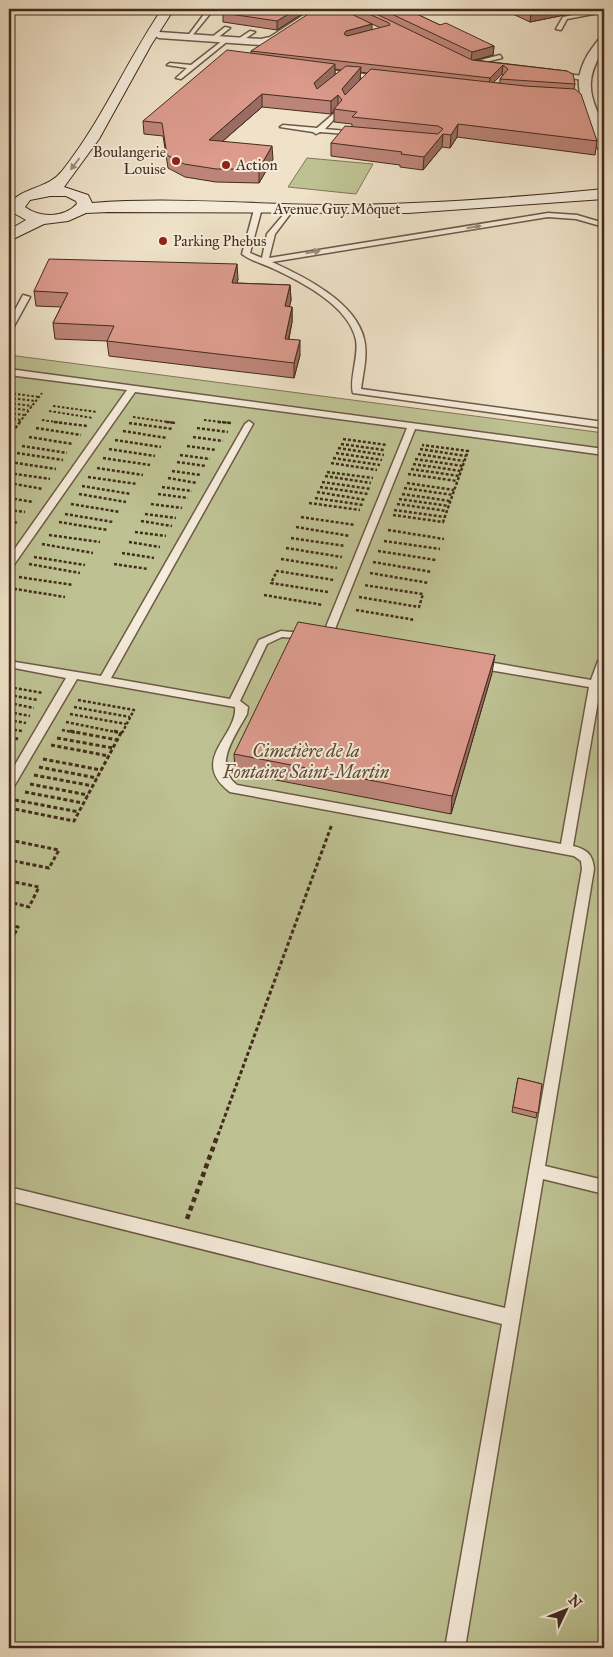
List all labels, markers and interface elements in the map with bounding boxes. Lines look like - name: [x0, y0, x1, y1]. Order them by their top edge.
- place label: Boulangerie Louise: [93, 143, 166, 178]
- marker: Boulangerie Louise: [170, 155, 182, 167]
- place label: Action: [235, 156, 278, 174]
- one-way arrow: [69, 157, 80, 170]
- marker: Action: [220, 159, 232, 171]
- street label: Avenue Guy Môquet: [272, 200, 401, 219]
- one-way arrow: [466, 223, 482, 231]
- place label: Parking Phebus: [173, 232, 266, 250]
- marker: Parking Phebus: [157, 235, 169, 247]
- one-way arrow: [305, 248, 321, 256]
- park label: Cimetière de la Fontaine Saint-Martin: [222, 740, 390, 783]
- north arrow: [540, 1584, 590, 1634]
- text: N: [565, 1591, 585, 1612]

